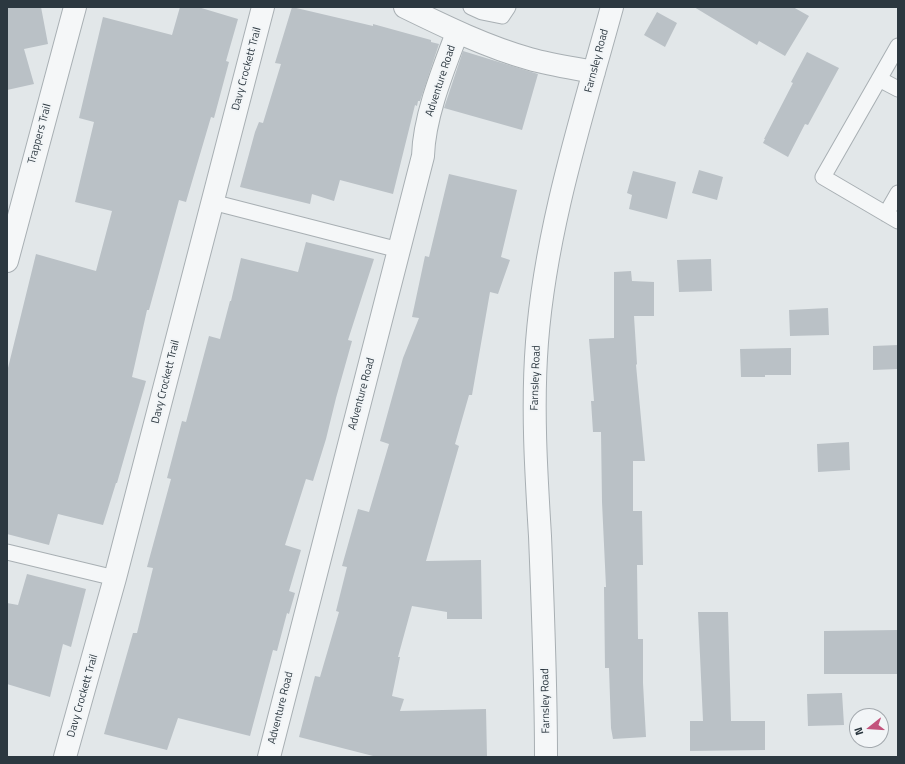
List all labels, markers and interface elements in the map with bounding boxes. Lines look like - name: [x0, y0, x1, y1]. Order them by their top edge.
- street label: Davy Crockett Trail: [230, 26, 264, 112]
- street label: Farnsley Road: [582, 28, 612, 94]
- street label: Adventure Road: [423, 44, 459, 118]
- street label: Trappers Trail: [26, 102, 54, 166]
- street label: Davy Crockett Trail: [149, 339, 183, 425]
- street label: Farnsley Road: [528, 345, 544, 411]
- street label: Adventure Road: [346, 356, 378, 432]
- street label: Davy Crockett Trail: [65, 653, 101, 739]
- street label: Farnsley Road: [539, 668, 553, 734]
- street label: Adventure Road: [266, 670, 296, 746]
- north arrow: [849, 708, 889, 748]
- text: N: [850, 725, 867, 737]

